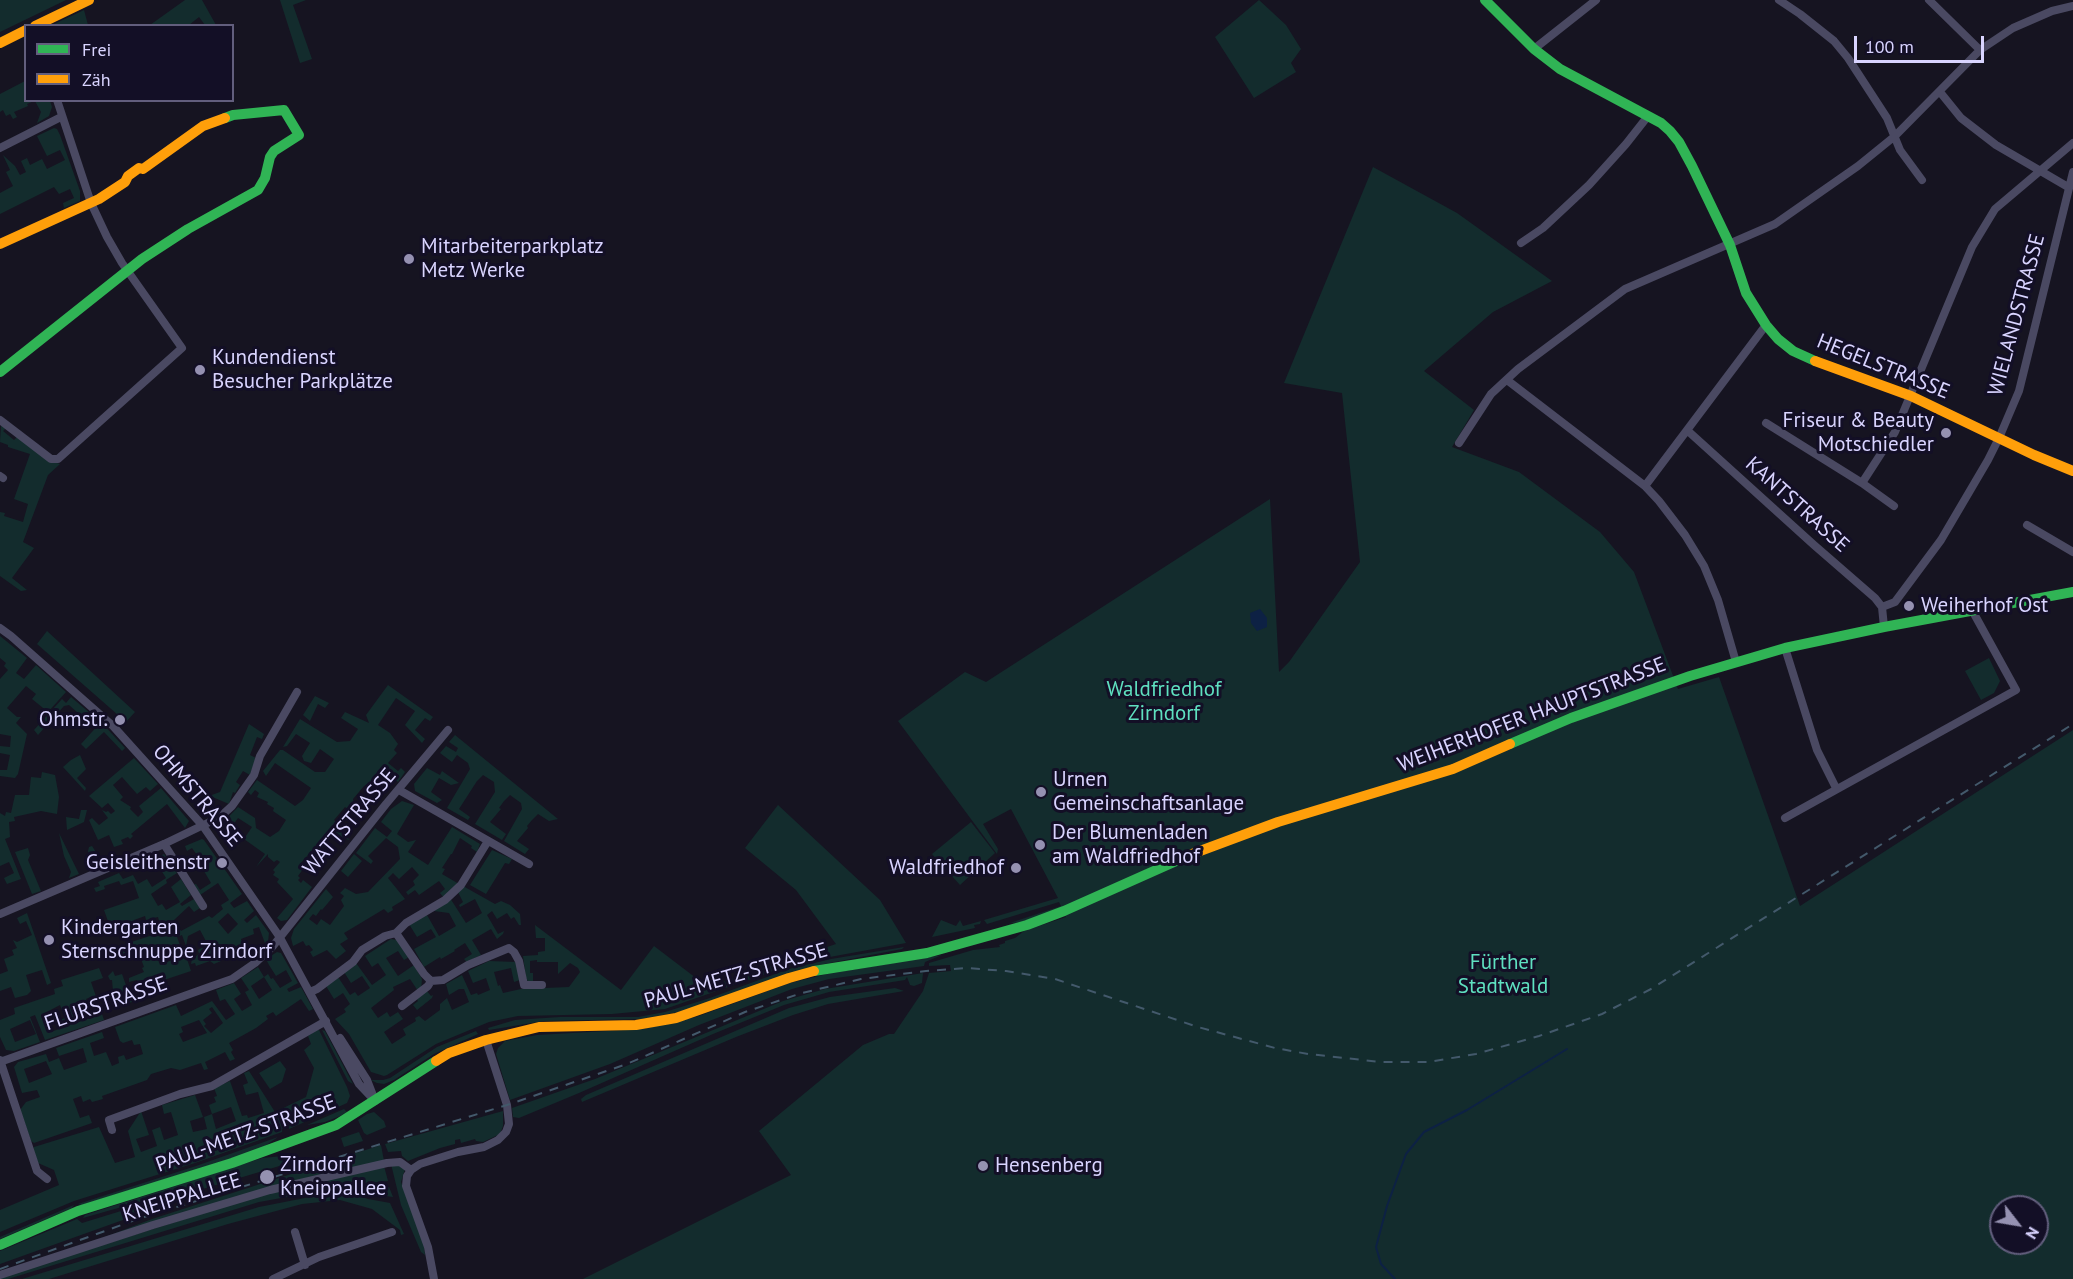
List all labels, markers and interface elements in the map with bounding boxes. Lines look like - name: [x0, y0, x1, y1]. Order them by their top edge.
- legend: [24, 24, 234, 102]
- scale bar: [1857, 24, 1988, 62]
- text: 100 m: [1865, 35, 1914, 58]
- text: Frei: [82, 38, 111, 61]
- text: Zäh: [82, 68, 111, 91]
- street label: WIELANDSTRASSE: [1983, 231, 2051, 399]
- place label: Mitarbeiterparkplatz Metz Werke: [421, 234, 604, 284]
- marker: Mitarbeiterparkplatz Metz Werke: [402, 252, 416, 266]
- street label: HEGELSTRASSE: [1813, 329, 1953, 405]
- place label: Kundendienst Besucher Parkplätze: [212, 345, 393, 395]
- marker: Kundendienst Besucher Parkplätze: [193, 363, 207, 377]
- place label: Friseur & Beauty Motschiedler: [1783, 408, 1934, 458]
- marker: Friseur & Beauty Motschiedler: [1939, 426, 1953, 440]
- street label: KANTSTRASSE: [1740, 452, 1854, 558]
- place label: Weiherhof Ost: [1921, 593, 2048, 619]
- marker: Weiherhof Ost: [1902, 599, 1916, 613]
- street label: WEIHERHOFER HAUPTSTRASSE: [1394, 652, 1670, 778]
- park label: Waldfriedhof Zirndorf: [1107, 677, 1221, 727]
- place label: Ohmstr.: [39, 707, 108, 733]
- marker: Ohmstr.: [113, 713, 127, 727]
- street label: OHMSTRASSE: [147, 740, 247, 852]
- street label: WATTSTRASSE: [298, 763, 402, 881]
- place label: Urnen Gemeinschaftsanlage: [1053, 767, 1244, 817]
- marker: Urnen Gemeinschaftsanlage: [1034, 785, 1048, 799]
- place label: Der Blumenladen am Waldfriedhof: [1052, 820, 1208, 870]
- marker: Der Blumenladen am Waldfriedhof: [1033, 838, 1047, 852]
- place label: Geisleithenstr: [86, 850, 210, 876]
- place label: Waldfriedhof: [889, 855, 1004, 881]
- marker: Geisleithenstr: [215, 856, 229, 870]
- marker: Waldfriedhof: [1009, 861, 1023, 875]
- place label: Kindergarten Sternschnuppe Zirndorf: [61, 915, 272, 965]
- marker: Kindergarten Sternschnuppe Zirndorf: [42, 933, 56, 947]
- street label: PAUL-METZ-STRASSE: [641, 938, 831, 1014]
- park label: Fürther Stadtwald: [1458, 950, 1548, 1000]
- street label: FLURSTRASSE: [41, 971, 171, 1037]
- street label: PAUL-METZ-STRASSE: [152, 1090, 340, 1178]
- place label: Zirndorf Kneippallee: [280, 1152, 387, 1202]
- place label: Hensenberg: [995, 1153, 1103, 1179]
- marker: Hensenberg: [976, 1159, 990, 1173]
- street label: KNEIPPALLEE: [120, 1168, 244, 1228]
- marker: Zirndorf Kneippallee: [258, 1168, 276, 1186]
- north arrow: [1989, 1195, 2049, 1255]
- text: N: [2021, 1224, 2044, 1243]

